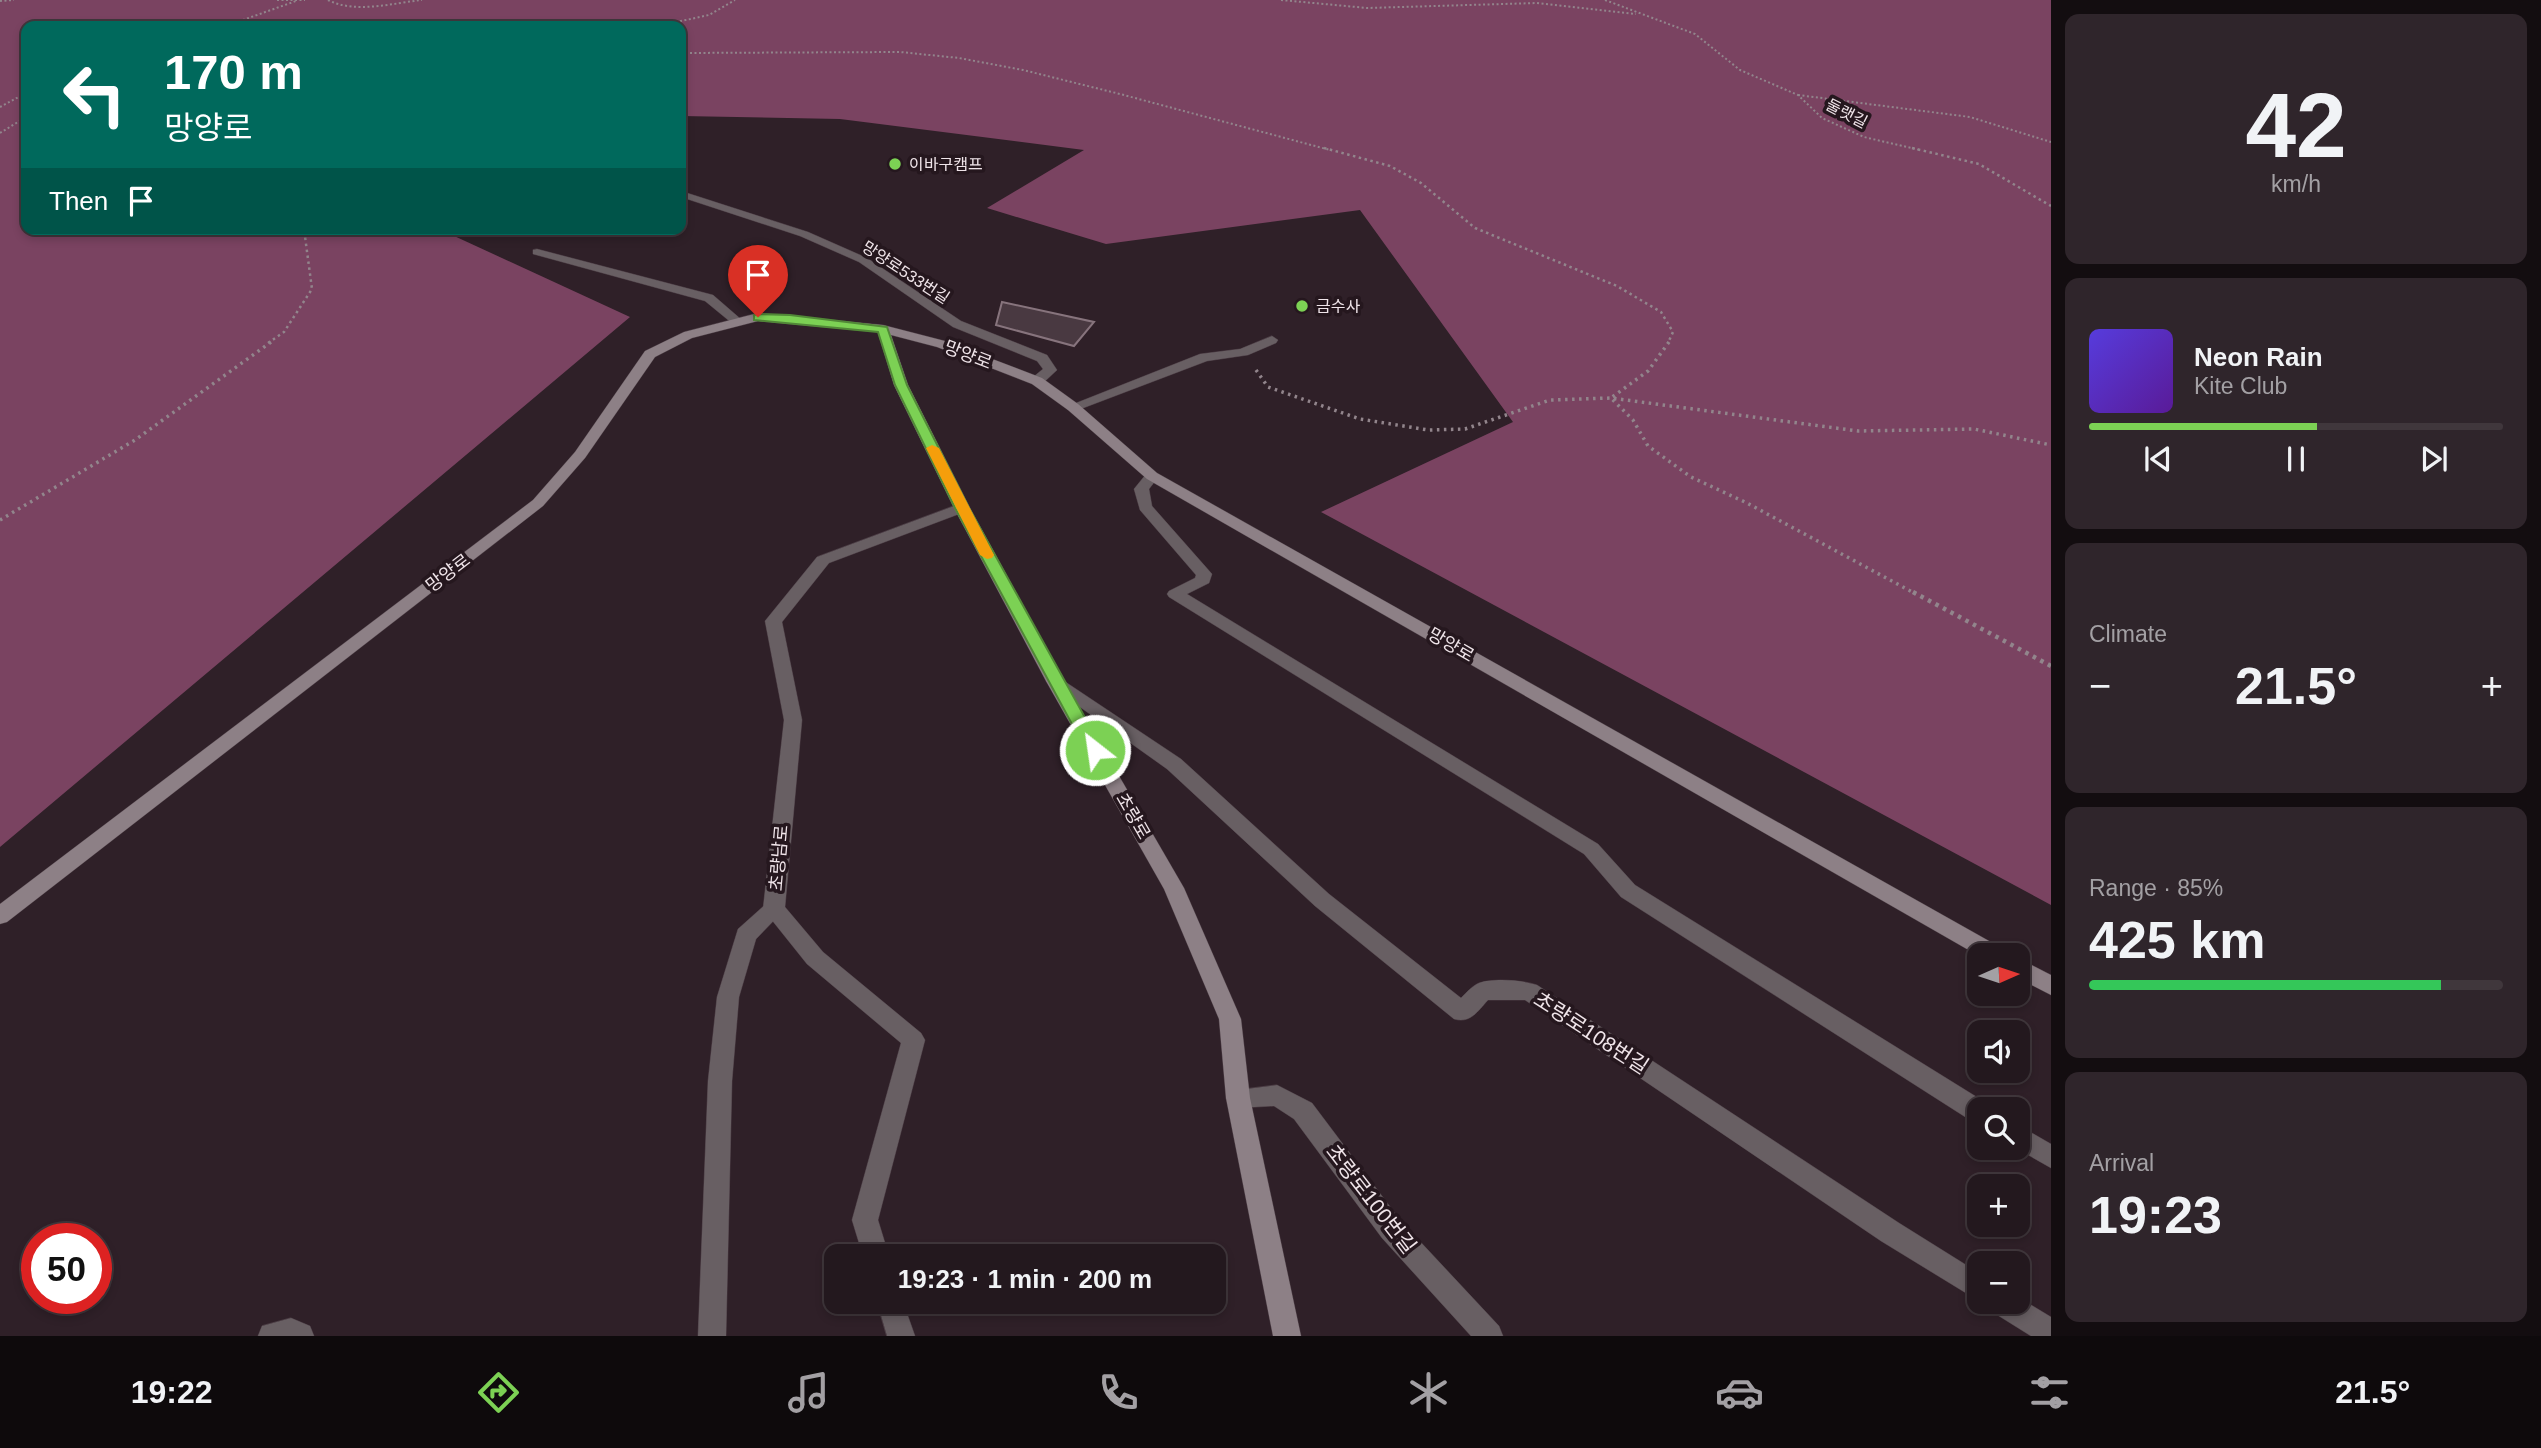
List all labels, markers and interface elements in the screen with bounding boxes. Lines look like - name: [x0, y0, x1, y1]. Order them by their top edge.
- text: 170 m: [164, 45, 303, 99]
- icon: left: [49, 49, 140, 140]
- text: 42: [2245, 75, 2347, 176]
- street label: 둘랫길: [1823, 96, 1870, 131]
- text: 망양로: [164, 110, 252, 146]
- marker: 이바구캠프: [887, 156, 903, 172]
- place label: 이바구캠프: [909, 156, 983, 173]
- text: km/h: [2271, 171, 2321, 197]
- icon: arrive: [122, 182, 160, 220]
- text: Then: [49, 186, 108, 216]
- street label: 망양로533번길: [859, 238, 952, 307]
- pin: [728, 245, 788, 317]
- icon: arrive: [739, 256, 777, 294]
- marker: 금수사: [1294, 298, 1310, 314]
- place label: 금수사: [1316, 298, 1360, 315]
- street label: 망양로: [941, 337, 995, 373]
- text: Neon Rain: [2194, 342, 2323, 372]
- text: Kite Club: [2194, 373, 2287, 399]
- icon: previous: [2139, 440, 2177, 478]
- icon: pause: [2277, 440, 2315, 478]
- icon: next: [2415, 440, 2453, 478]
- street label: 망양로: [422, 550, 474, 596]
- text: Climate: [2089, 621, 2167, 647]
- street label: 망양로: [1424, 624, 1478, 666]
- text: 21.5°: [2235, 657, 2357, 715]
- text: −: [2089, 665, 2111, 707]
- text: +: [2481, 665, 2503, 707]
- position arrow: [1058, 713, 1132, 787]
- street label: 초량로: [1112, 789, 1154, 843]
- street label: 초량남로: [766, 824, 792, 892]
- text: Range · 85%: [2089, 875, 2223, 901]
- text: 425 km: [2089, 911, 2265, 969]
- north arrow: [1967, 943, 2030, 1006]
- map controls: [1967, 943, 2030, 1314]
- street label: 초량로108번길: [1530, 987, 1653, 1078]
- button: sound: [1967, 1020, 2030, 1083]
- button: search: [1967, 1097, 2030, 1160]
- street label: 초량로100번길: [1322, 1140, 1421, 1258]
- text: Arrival: [2089, 1150, 2154, 1176]
- button: +: [1967, 1174, 2030, 1237]
- text: 19:23: [2089, 1186, 2222, 1244]
- speed limit sign: 50: [21, 1223, 112, 1314]
- button: −: [1967, 1251, 2030, 1314]
- text: 19:23 · 1 min · 200 m: [898, 1264, 1152, 1294]
- icon: directions: [474, 1368, 523, 1417]
- icon: music: [784, 1368, 833, 1417]
- icon: phone: [1094, 1368, 1143, 1417]
- icon: climate: [1404, 1368, 1453, 1417]
- icon: car: [1715, 1368, 1764, 1417]
- icon: filters: [2025, 1368, 2074, 1417]
- text: 19:22: [131, 1374, 212, 1410]
- text: 21.5°: [2335, 1374, 2410, 1410]

